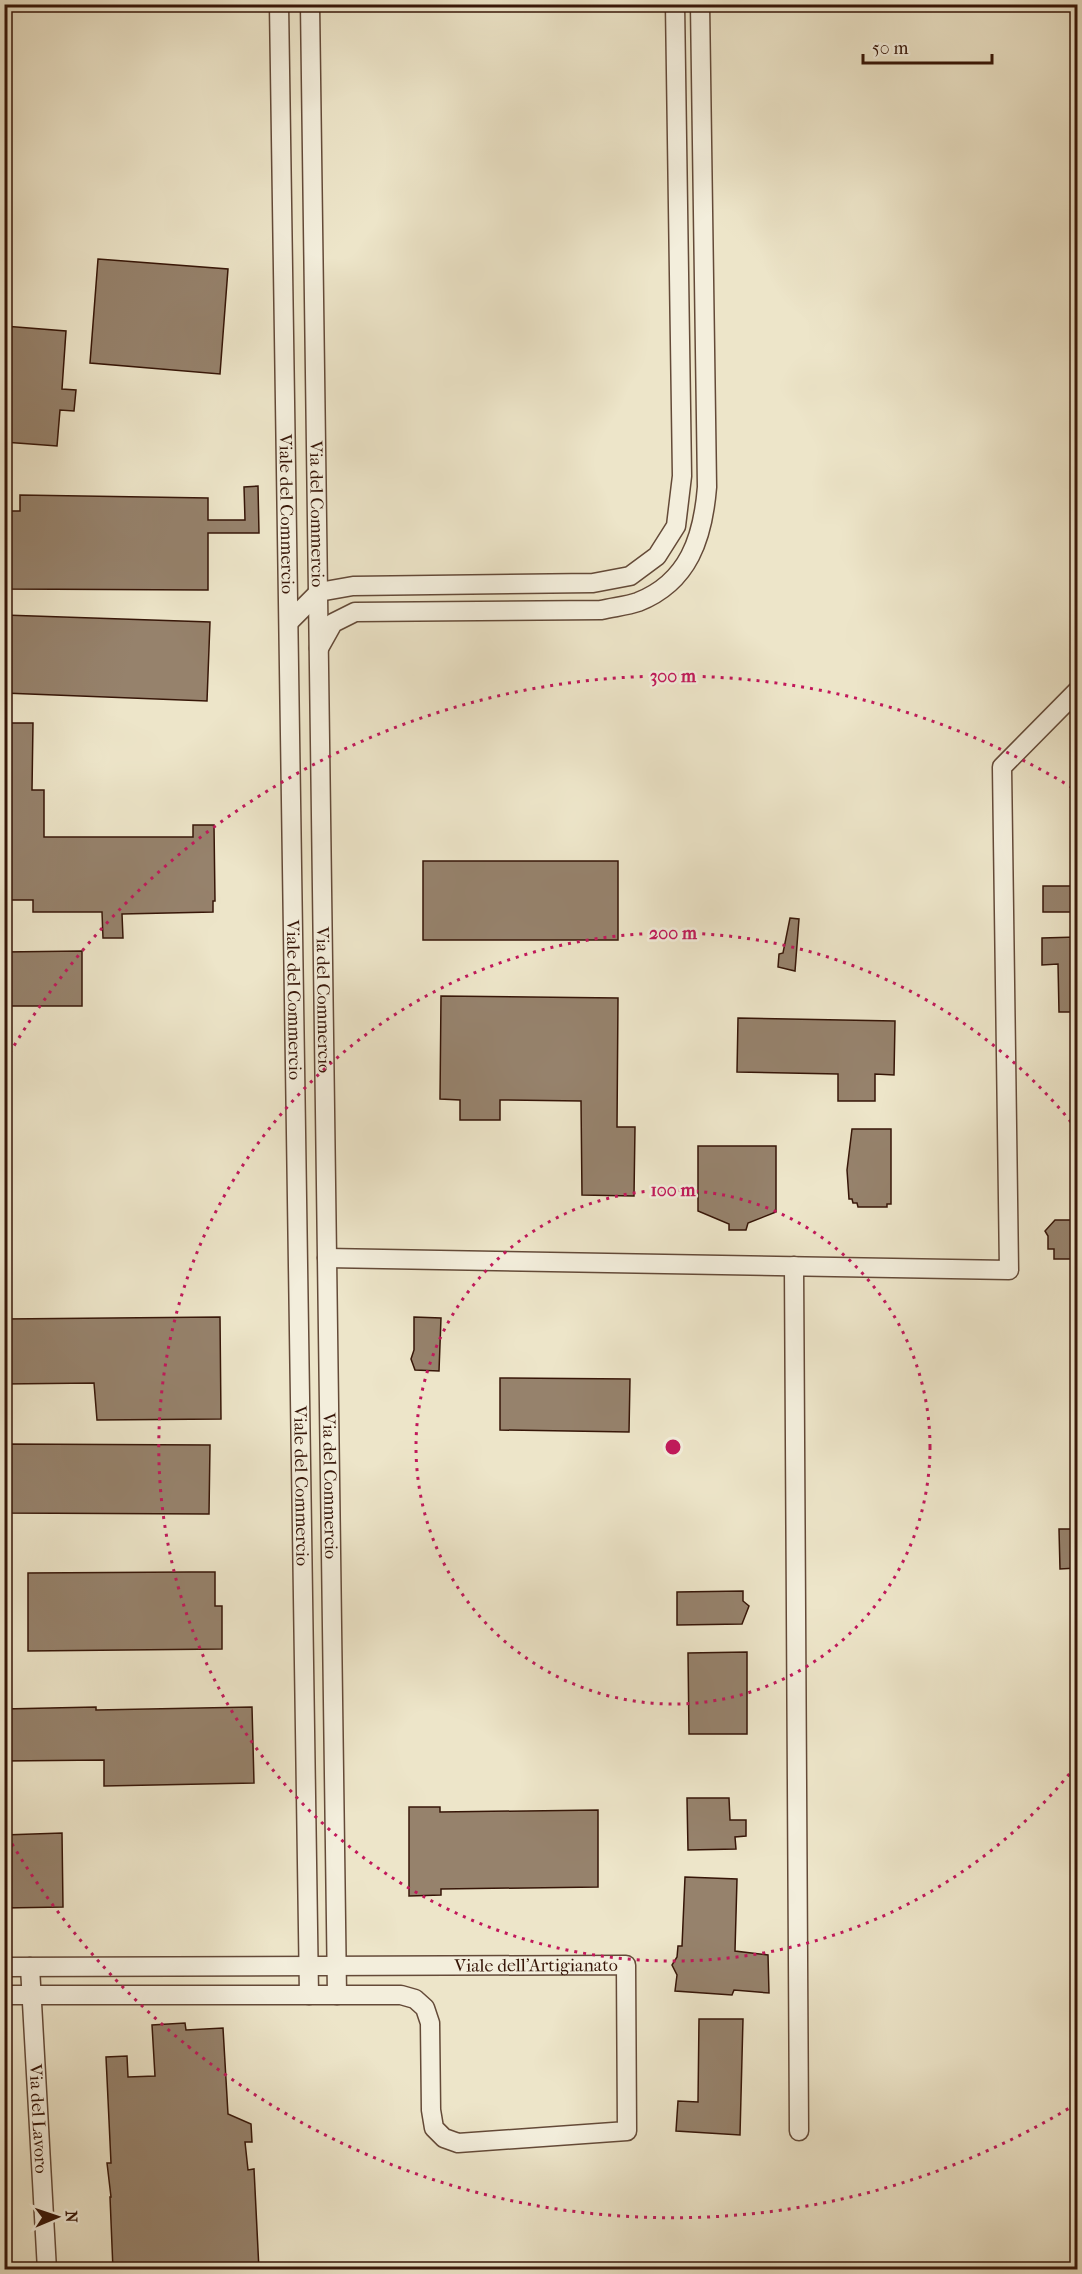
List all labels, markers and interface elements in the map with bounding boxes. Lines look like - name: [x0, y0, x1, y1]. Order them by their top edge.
- scale bar: [863, 27, 992, 65]
- text: 50 m: [872, 38, 909, 59]
- street label: Viale del Commercio: [274, 433, 298, 594]
- street label: Via del Commercio: [305, 440, 328, 587]
- text: 300 m: [650, 666, 697, 687]
- street label: Viale del Commercio: [282, 919, 305, 1080]
- text: 200 m: [649, 923, 698, 944]
- street label: Via del Commercio: [311, 926, 334, 1073]
- text: 100 m: [650, 1180, 697, 1201]
- street label: Viale del Commercio: [289, 1405, 313, 1566]
- street label: Via del Commercio: [318, 1411, 341, 1559]
- centre of rings: [663, 1437, 683, 1457]
- street label: Viale dell'Artigianato: [453, 1955, 618, 1977]
- street label: Via del Lavoro: [24, 2062, 52, 2174]
- north arrow: [27, 2187, 87, 2247]
- text: N: [62, 2210, 81, 2224]

